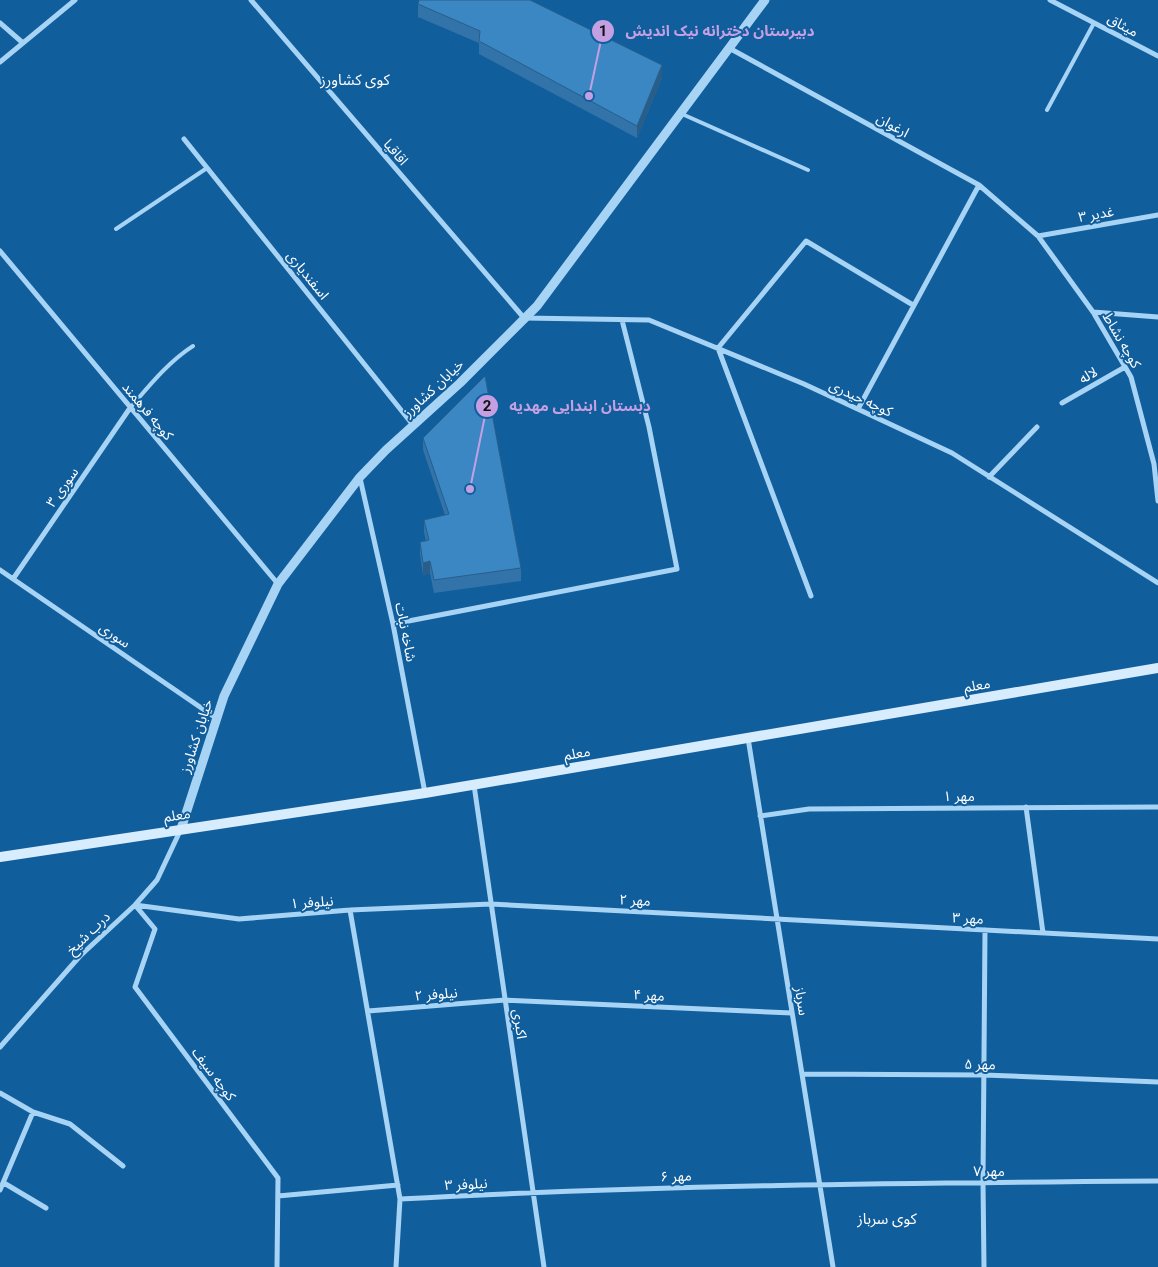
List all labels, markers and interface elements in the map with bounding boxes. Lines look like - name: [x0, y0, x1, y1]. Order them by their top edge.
- street label: میثاق: [1105, 10, 1141, 40]
- callout: دبیرستان دخترانه نیک اندیش: [590, 16, 824, 46]
- text: 1: [599, 22, 607, 40]
- text: دبیرستان دخترانه نیک اندیش: [626, 22, 815, 40]
- district label: کوی کشاورز: [319, 71, 391, 89]
- street label: ارغوان: [873, 110, 912, 141]
- street label: اقاقیا: [380, 136, 412, 168]
- street label: غدیر ۳: [1077, 203, 1115, 226]
- street label: اسفندیاری: [283, 248, 332, 303]
- street label: کوچه نشاط: [1098, 309, 1144, 372]
- street label: خیابان کشاورز: [399, 356, 467, 421]
- street label: لاله: [1076, 363, 1100, 387]
- street label: کوچه حیدری: [826, 376, 895, 421]
- street label: کوچه فرهمند: [118, 379, 177, 445]
- callout: دبستان ابندایی مهدیه: [474, 391, 661, 421]
- text: 2: [483, 397, 492, 415]
- text: دبستان ابندایی مهدیه: [509, 397, 651, 415]
- street label: سوری ۳: [43, 464, 82, 511]
- street label: شاخه نبات: [392, 601, 420, 663]
- street label: سوری: [96, 619, 133, 652]
- street label: معلم: [962, 675, 992, 698]
- street label: خیابان کشاورز: [176, 697, 216, 776]
- street label: معلم: [562, 743, 592, 766]
- street label: مهر ۱: [943, 788, 975, 805]
- street label: معلم: [163, 805, 192, 828]
- street label: مهر ۲: [619, 891, 651, 910]
- street label: نیلوفر ۱: [290, 893, 334, 912]
- street label: درب شیخ: [63, 908, 115, 960]
- street label: مهر ۳: [952, 909, 984, 928]
- street label: نیلوفر ۲: [414, 984, 458, 1005]
- street label: سرباز: [791, 984, 812, 1017]
- street label: مهر ۴: [633, 986, 665, 1005]
- street label: اکبری: [509, 1008, 530, 1040]
- street label: کوچه سیف: [187, 1044, 239, 1105]
- street label: مهر ۵: [964, 1056, 996, 1073]
- street label: مهر ۷: [973, 1163, 1005, 1180]
- street label: مهر ۶: [660, 1167, 692, 1186]
- street label: نیلوفر ۳: [444, 1175, 488, 1194]
- district label: کوی سرباز: [856, 1210, 918, 1228]

